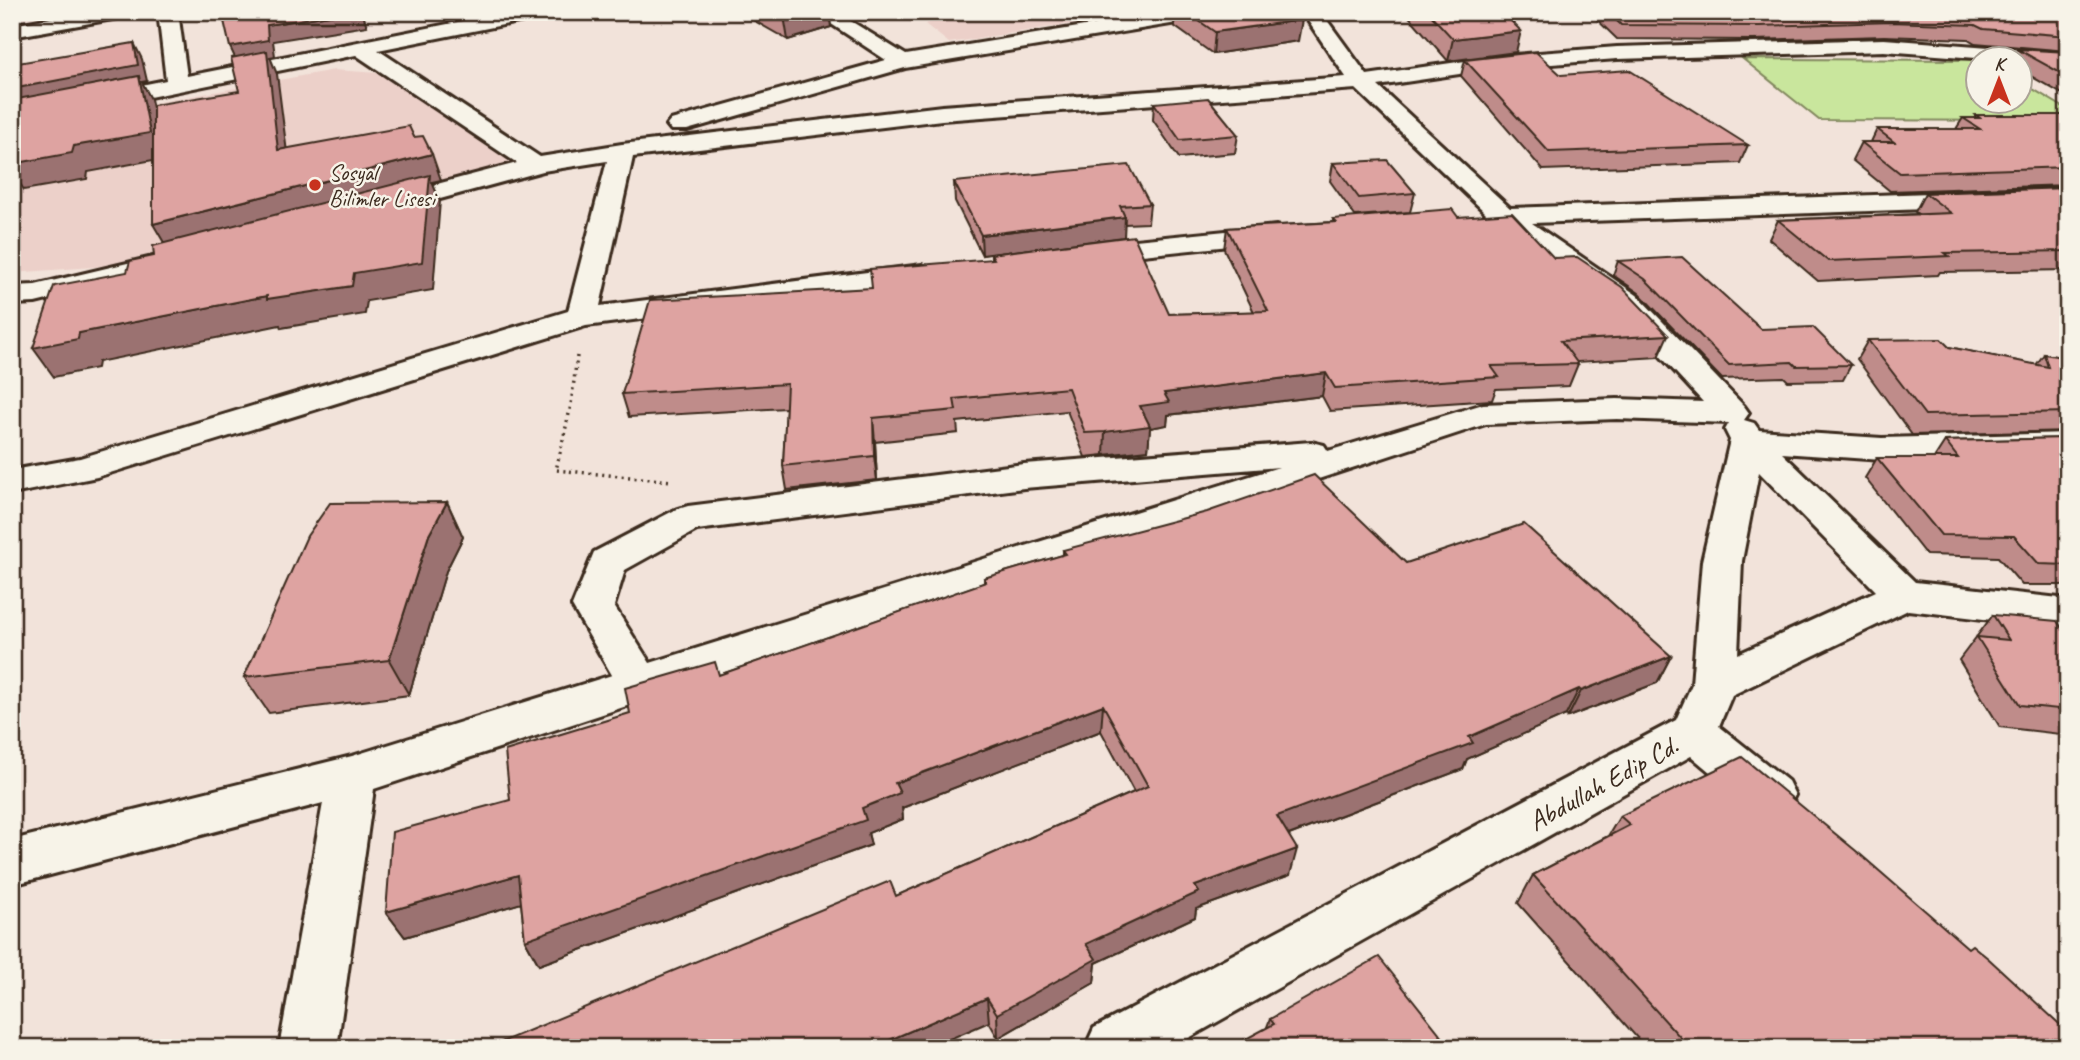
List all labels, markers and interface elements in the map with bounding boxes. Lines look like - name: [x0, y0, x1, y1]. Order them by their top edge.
- north arrow: [1965, 46, 2035, 116]
- text: K: [1994, 52, 2008, 76]
- place label: Sosyal Bilimler Lisesi: [329, 158, 437, 213]
- marker: Sosyal Bilimler Lisesi: [307, 177, 323, 193]
- street label: Abdullah Edip Cd.: [1522, 727, 1684, 839]

